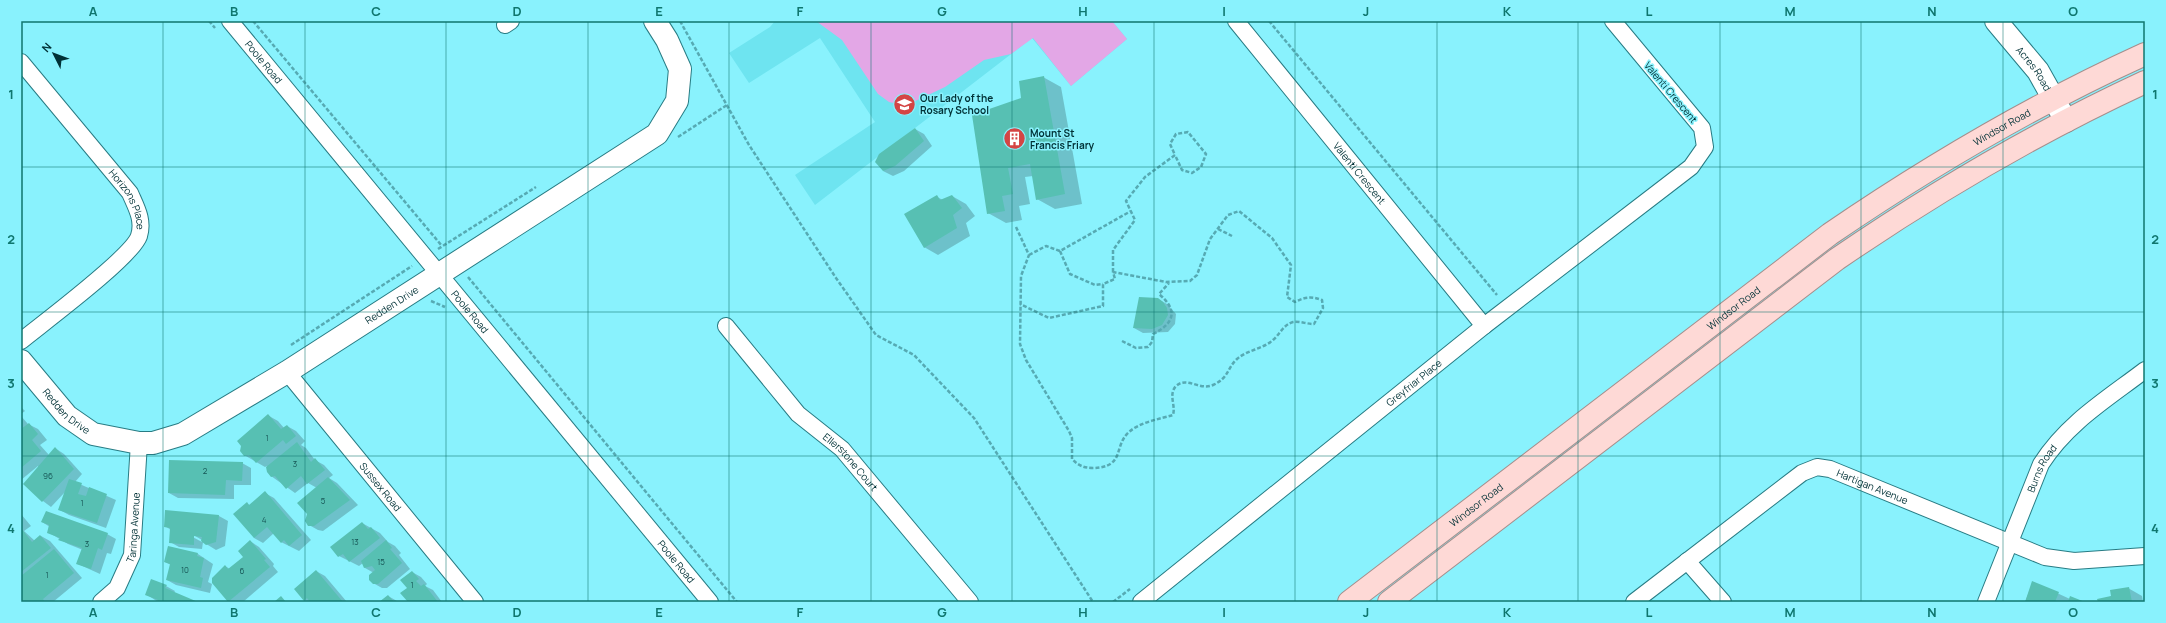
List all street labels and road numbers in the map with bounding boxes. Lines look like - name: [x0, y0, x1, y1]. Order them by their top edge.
- street label: Poole Road: [242, 37, 286, 86]
- street label: Acres Road: [2013, 43, 2055, 94]
- street label: Valenti Crescent: [1641, 58, 1701, 126]
- street label: Windsor Road: [1970, 105, 2033, 149]
- street label: Valenti Crescent: [1330, 139, 1389, 207]
- street label: Horizons Place: [106, 166, 148, 230]
- street label: Redden Drive: [362, 282, 421, 327]
- street label: Windsor Road: [1704, 283, 1763, 333]
- street label: Poole Road: [448, 287, 492, 336]
- street label: Greyfriar Place: [1383, 356, 1445, 409]
- street label: Redden Drive: [40, 385, 93, 437]
- street label: Ellerstone Court: [820, 430, 881, 494]
- street label: Burns Road: [2023, 441, 2060, 494]
- street label: Sussex Road: [356, 459, 405, 514]
- street label: Hartigan Avenue: [1835, 465, 1910, 507]
- street label: Windsor Road: [1446, 480, 1506, 530]
- street label: Taringa Avenue: [122, 492, 143, 565]
- street label: Poole Road: [655, 537, 698, 586]

